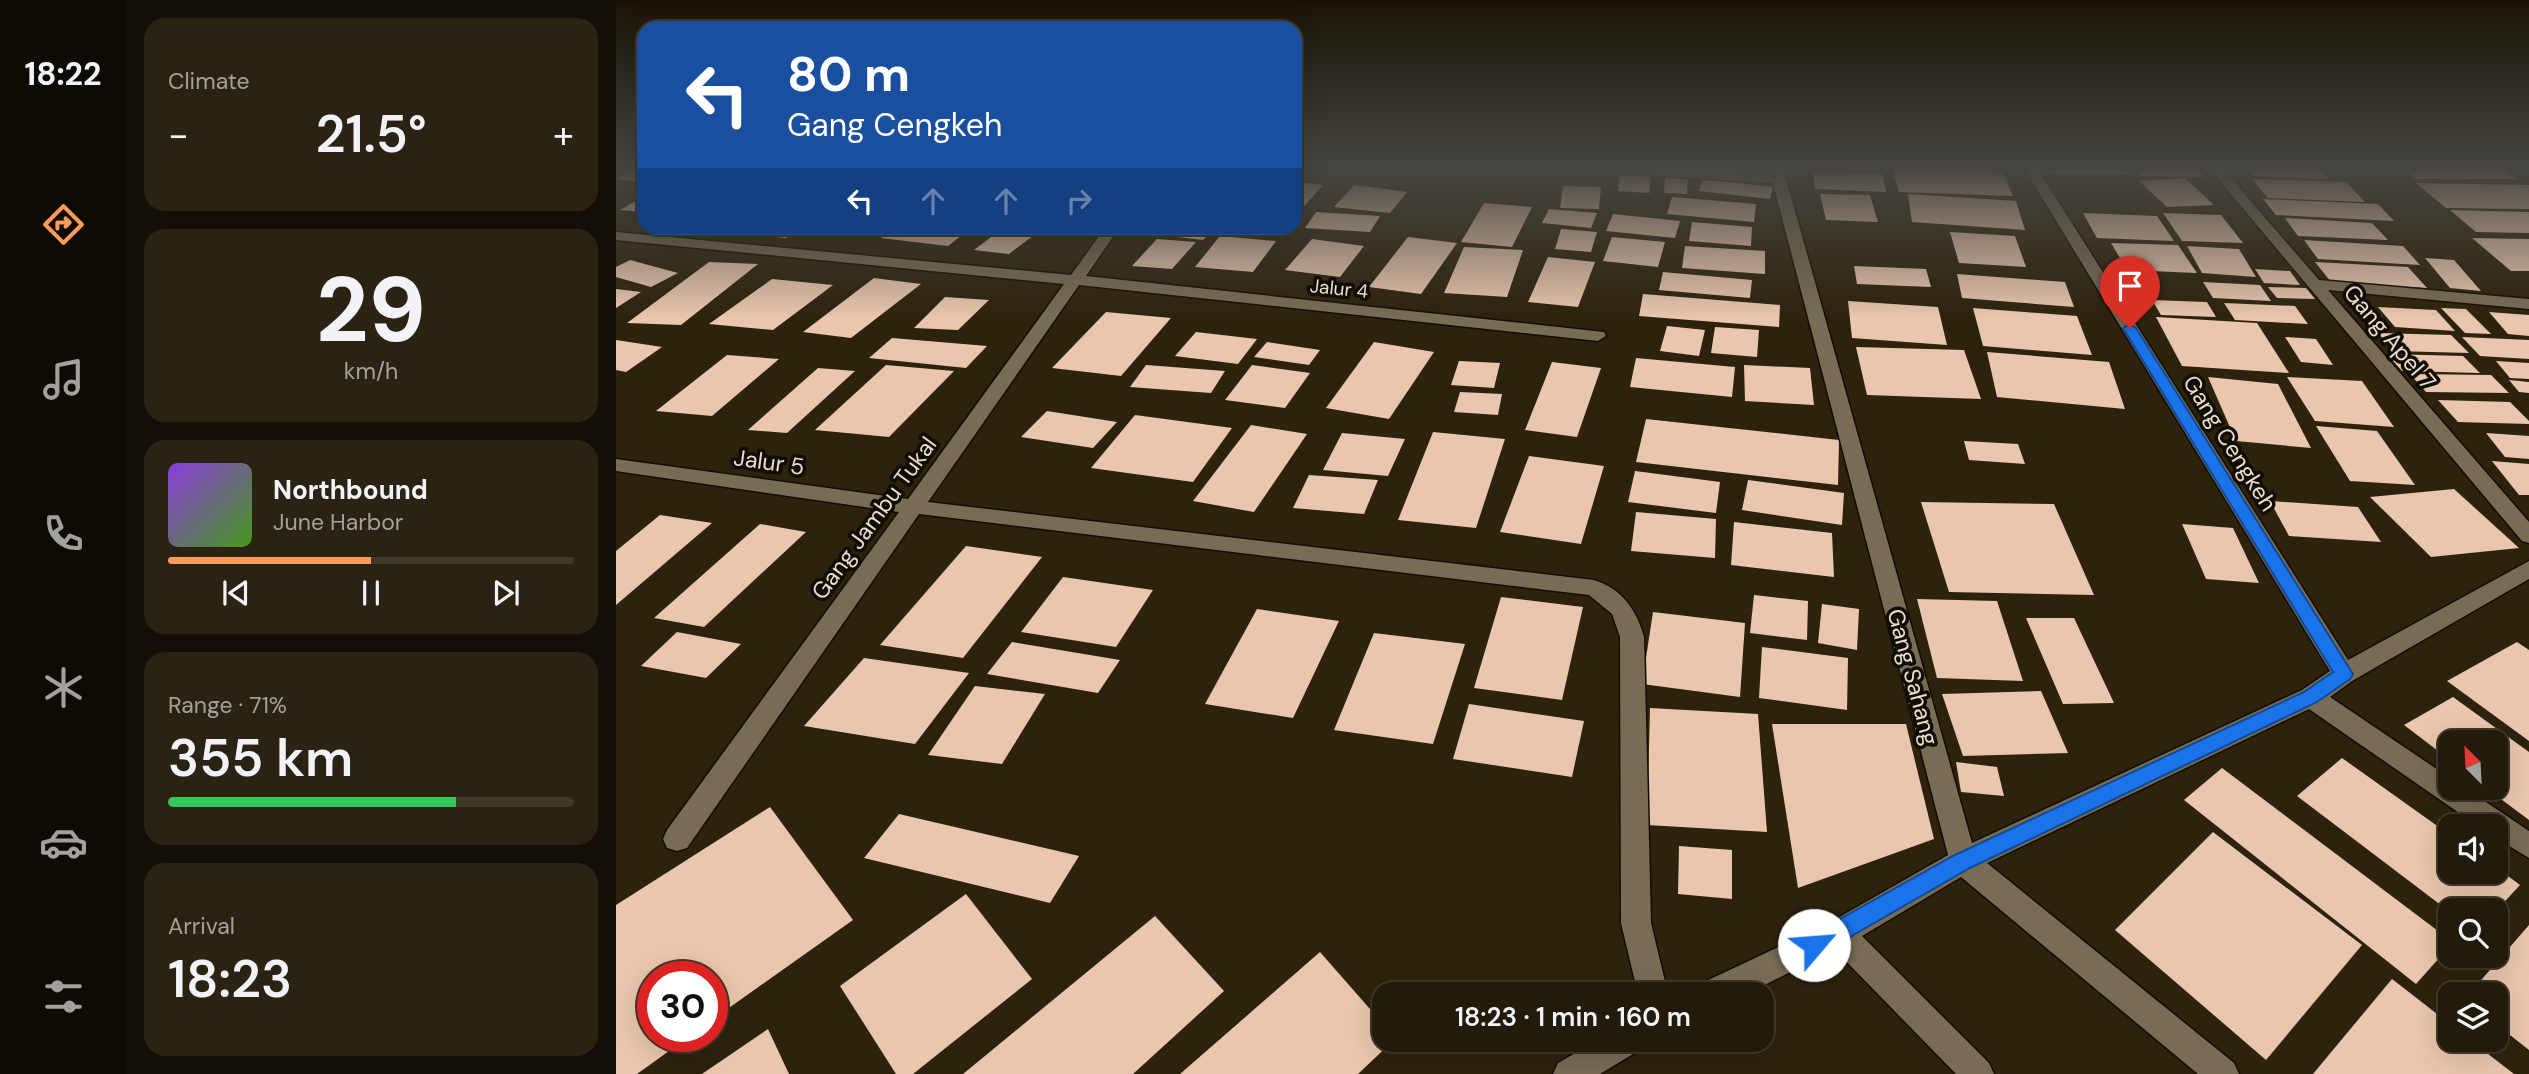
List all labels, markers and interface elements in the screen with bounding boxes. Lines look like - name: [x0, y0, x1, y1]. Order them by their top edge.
- text: 80 m: [787, 42, 910, 106]
- icon: left: [672, 49, 763, 140]
- text: 18:22: [25, 53, 101, 95]
- text: Climate: [168, 66, 250, 96]
- text: 21.5°: [315, 100, 427, 168]
- text: Gang Cengkeh: [787, 104, 1002, 146]
- text: −: [168, 110, 189, 160]
- text: +: [553, 110, 574, 160]
- icon: left: [841, 182, 879, 220]
- icon: ahead: [914, 182, 952, 220]
- icon: ahead: [987, 182, 1025, 220]
- icon: right: [1060, 182, 1098, 220]
- icon: directions: [39, 200, 88, 249]
- text: 29: [316, 251, 426, 369]
- pin: [2100, 256, 2160, 328]
- icon: arrive: [2111, 267, 2149, 305]
- street label: Jalur 4: [1308, 273, 1369, 304]
- street label: Gang Apel 7: [2337, 278, 2443, 396]
- icon: music: [39, 355, 88, 404]
- text: km/h: [344, 356, 398, 386]
- street label: Gang Cengkeh: [2176, 369, 2284, 517]
- street label: Gang Jambu Tukal: [805, 431, 943, 605]
- street label: Jalur 5: [732, 442, 806, 482]
- text: Northbound: [273, 473, 428, 507]
- text: June Harbor: [273, 507, 403, 537]
- icon: phone: [39, 509, 88, 558]
- icon: previous: [217, 574, 255, 612]
- icon: pause: [352, 574, 390, 612]
- icon: next: [487, 574, 525, 612]
- street label: Gang Sahang: [1880, 606, 1946, 749]
- icon: climate: [39, 663, 88, 712]
- text: Range · 71%: [168, 690, 287, 720]
- text: 355 km: [168, 724, 353, 792]
- north arrow: [2438, 730, 2508, 800]
- map controls: [2438, 730, 2508, 1052]
- button: sound: [2438, 814, 2508, 884]
- icon: car: [39, 818, 88, 867]
- button: search: [2438, 898, 2508, 968]
- position arrow: [1777, 908, 1851, 982]
- text: Arrival: [168, 911, 235, 941]
- text: 18:23: [168, 945, 292, 1013]
- speed limit sign: 30: [637, 961, 728, 1052]
- icon: filters: [39, 972, 88, 1021]
- button: layers: [2438, 982, 2508, 1052]
- text: 18:23 · 1 min · 160 m: [1455, 1000, 1691, 1034]

